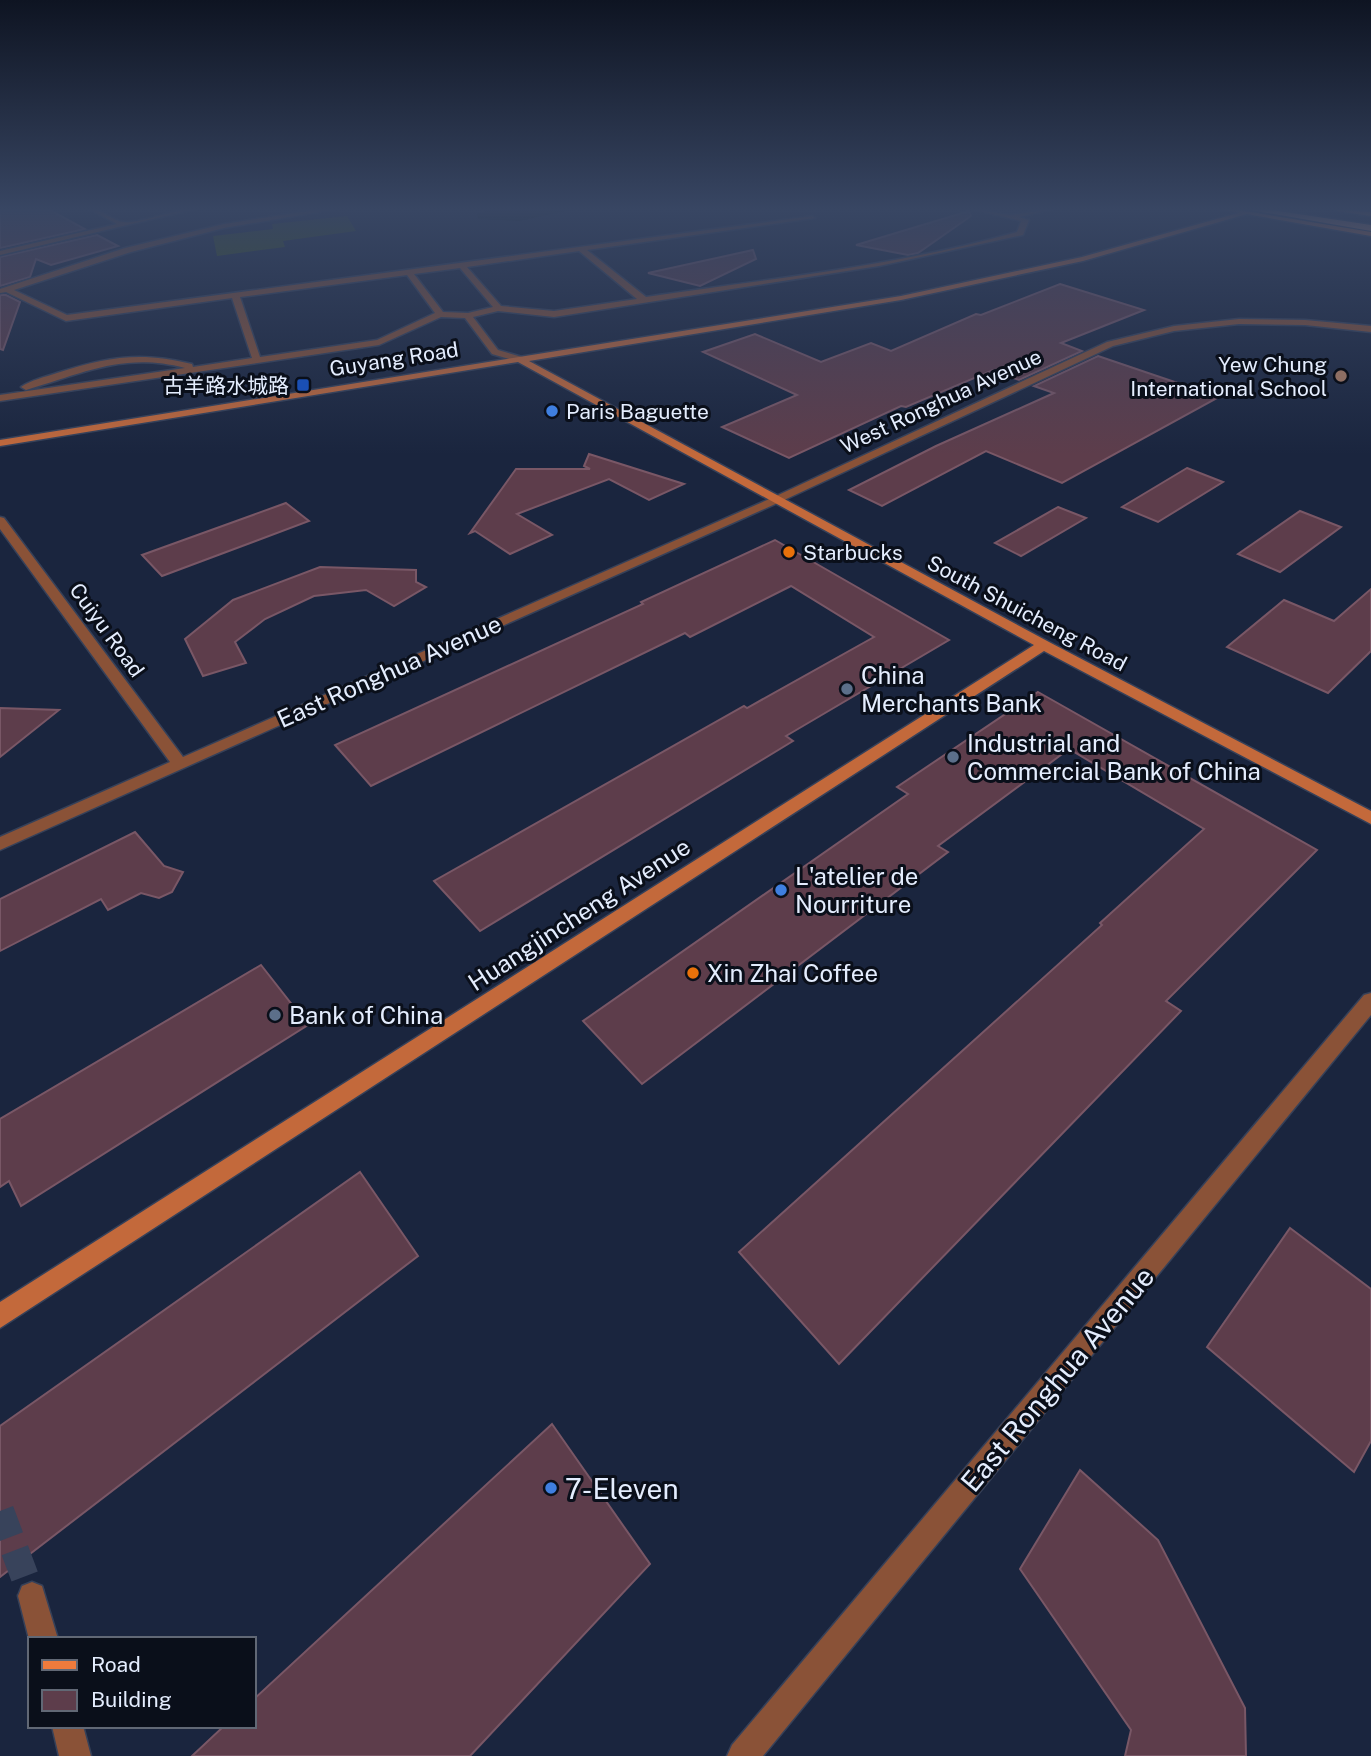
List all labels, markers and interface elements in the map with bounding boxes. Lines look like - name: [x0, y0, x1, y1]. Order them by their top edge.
- street label: Guyang Road: [328, 336, 460, 382]
- street label: West Ronghua Avenue: [837, 343, 1045, 459]
- place label: Yew Chung International School: [1130, 352, 1327, 401]
- marker: Yew Chung International School: [1333, 368, 1349, 384]
- place label: 古羊路水城路: [163, 373, 289, 398]
- marker: 古羊路水城路: [295, 377, 311, 393]
- place label: Paris Baguette: [566, 399, 709, 424]
- marker: Paris Baguette: [544, 403, 560, 419]
- place label: Starbucks: [803, 540, 903, 565]
- marker: Starbucks: [781, 544, 797, 560]
- street label: South Shuicheng Road: [923, 550, 1131, 676]
- street label: Cuiyu Road: [64, 578, 150, 682]
- street label: East Ronghua Avenue: [273, 609, 505, 733]
- place label: China Merchants Bank: [861, 661, 1042, 717]
- marker: China Merchants Bank: [839, 681, 855, 697]
- place label: Industrial and Commercial Bank of China: [967, 729, 1261, 785]
- marker: Industrial and Commercial Bank of China: [945, 749, 961, 765]
- street label: Huangjincheng Avenue: [463, 832, 695, 996]
- place label: L'atelier de Nourriture: [795, 862, 918, 918]
- marker: L'atelier de Nourriture: [773, 882, 789, 898]
- place label: Xin Zhai Coffee: [707, 959, 878, 987]
- marker: Xin Zhai Coffee: [685, 965, 701, 981]
- place label: Bank of China: [289, 1001, 443, 1029]
- marker: Bank of China: [267, 1007, 283, 1023]
- street label: East Ronghua Avenue: [953, 1260, 1161, 1498]
- place label: 7-Eleven: [565, 1472, 679, 1505]
- marker: 7-Eleven: [543, 1480, 559, 1496]
- legend: [28, 1637, 256, 1728]
- text: Road: [91, 1652, 141, 1677]
- text: Building: [91, 1687, 172, 1712]

